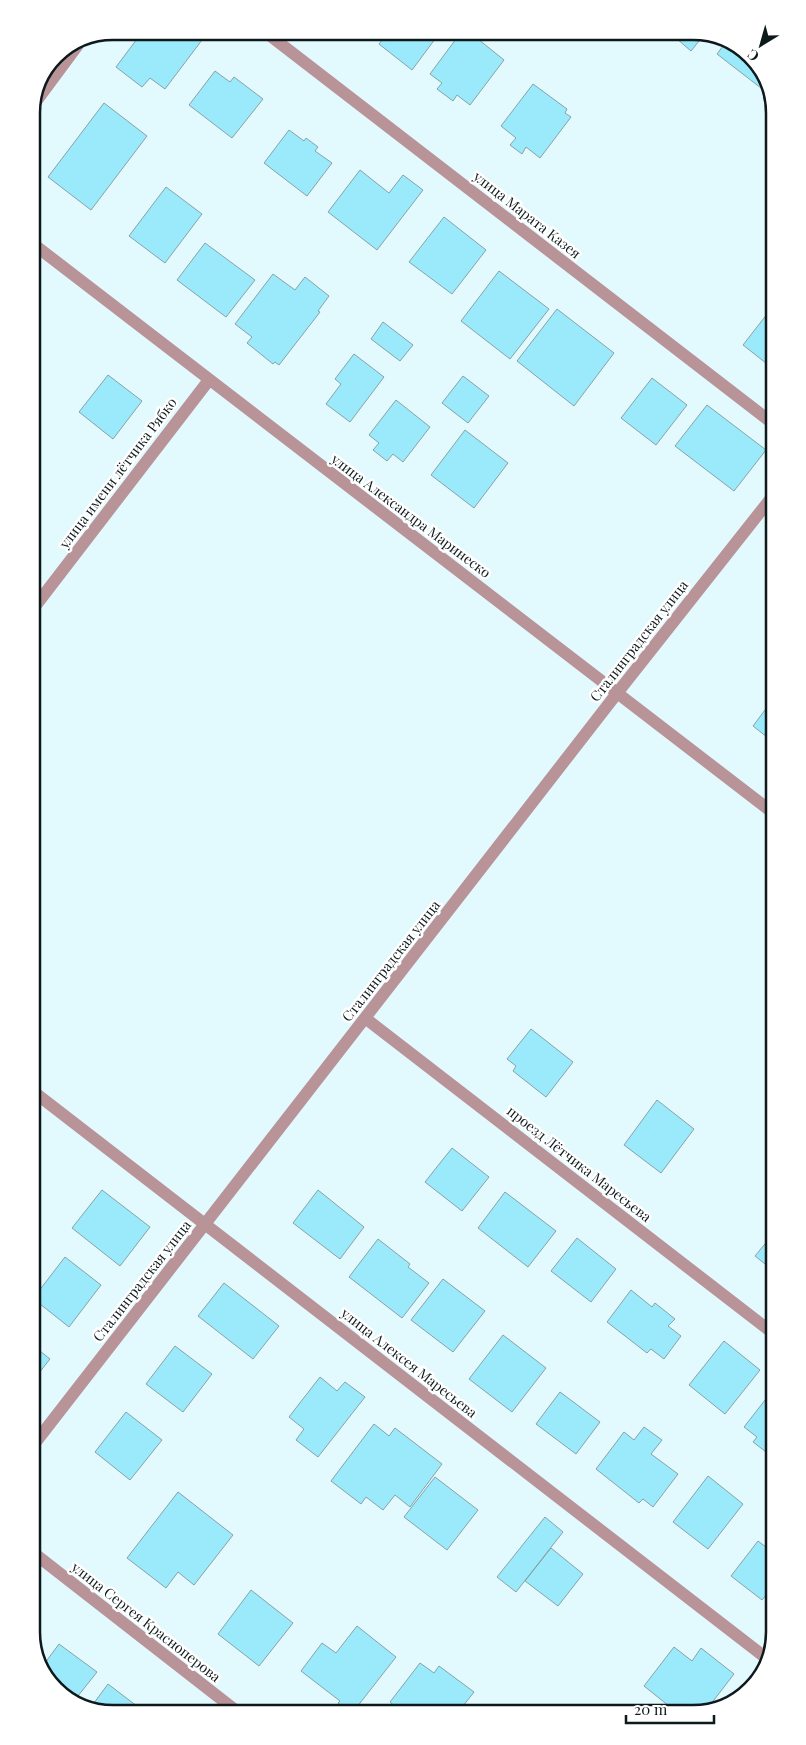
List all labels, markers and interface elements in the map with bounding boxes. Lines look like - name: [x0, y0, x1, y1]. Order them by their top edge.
- north arrow: [736, 20, 786, 70]
- text: С: [743, 45, 763, 66]
- street label: улица Марата Казея: [469, 166, 585, 263]
- street label: улица имени лётчика Рябко: [54, 393, 181, 553]
- street label: улица Александра Маринеско: [327, 449, 495, 582]
- street label: Сталинградская улица: [585, 576, 692, 705]
- street label: Сталинградская улица: [337, 896, 444, 1025]
- street label: проезд Лётчика Маресьева: [503, 1101, 655, 1226]
- street label: Сталинградская улица: [88, 1216, 195, 1345]
- street label: улица Алексея Маресьева: [337, 1303, 481, 1422]
- street label: улица Сергея Красноперова: [67, 1557, 225, 1686]
- scale bar: [626, 1692, 714, 1724]
- text: 20 m: [634, 1699, 668, 1719]

